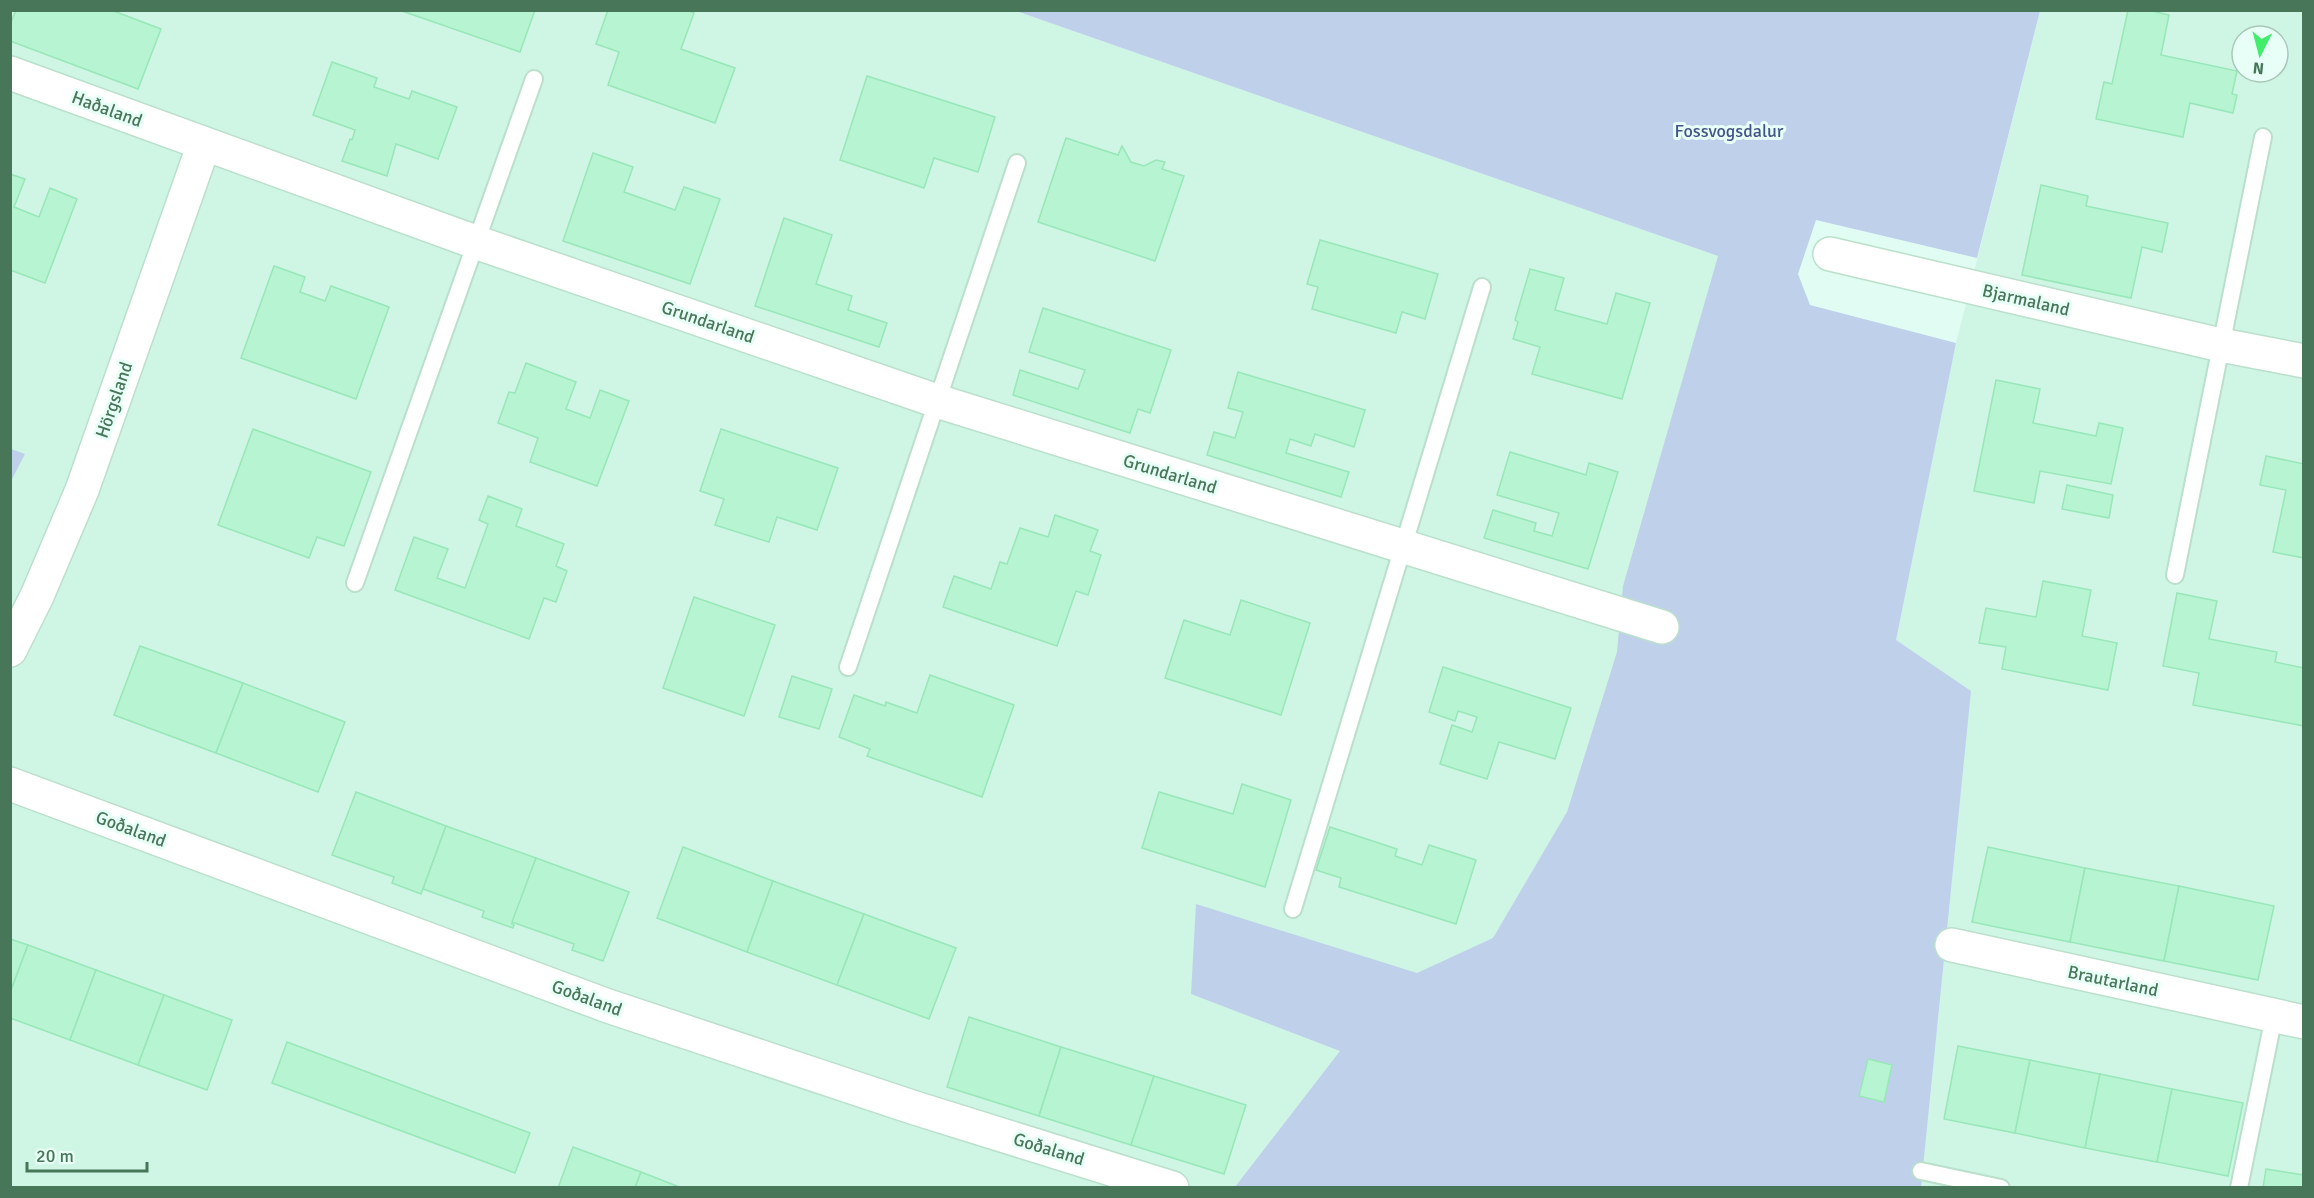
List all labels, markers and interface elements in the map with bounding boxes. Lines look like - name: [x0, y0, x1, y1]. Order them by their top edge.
- north arrow: [2230, 24, 2290, 84]
- text: N: [2252, 57, 2265, 78]
- street label: Haðaland: [69, 86, 145, 132]
- park label: Fossvogsdalur: [1675, 120, 1784, 142]
- street label: Bjarmaland: [1980, 279, 2072, 321]
- street label: Grundarland: [659, 296, 757, 348]
- street label: Hörgsland: [91, 359, 137, 441]
- street label: Grundarland: [1120, 449, 1220, 499]
- street label: Goðaland: [93, 806, 169, 852]
- street label: Brautarland: [2066, 961, 2160, 1001]
- street label: Goðaland: [549, 975, 625, 1021]
- street label: Goðaland: [1011, 1128, 1087, 1170]
- scale bar: [27, 1135, 147, 1173]
- text: 20 m: [36, 1145, 74, 1167]

